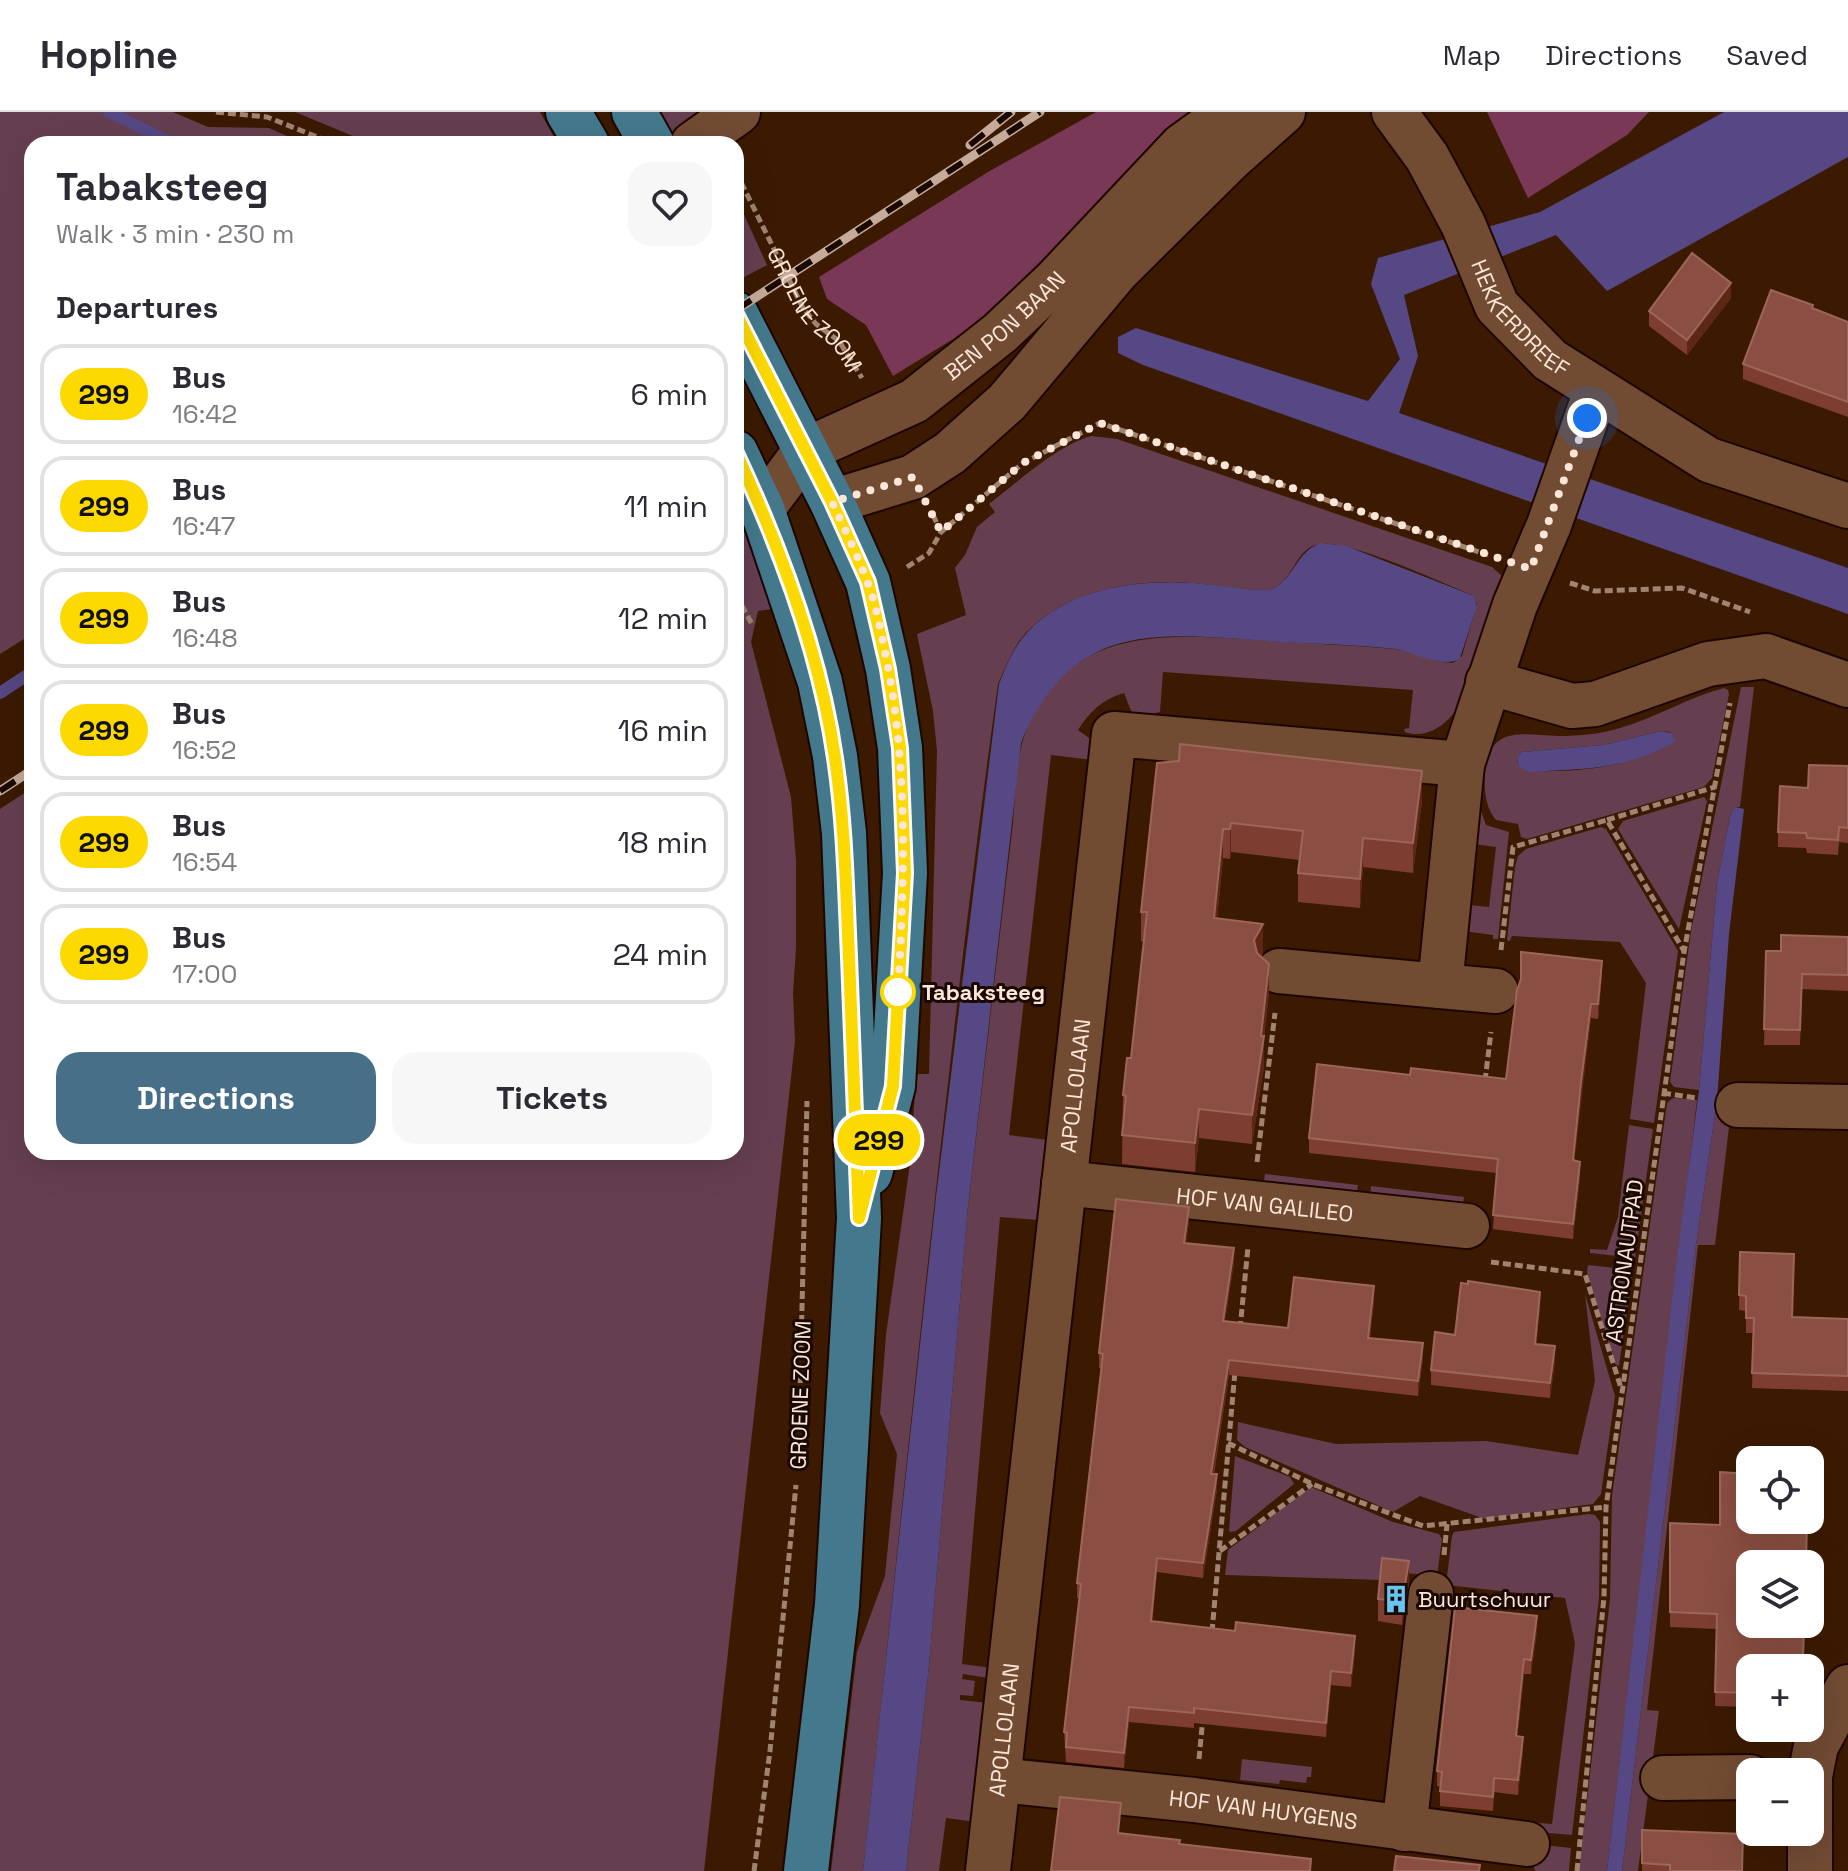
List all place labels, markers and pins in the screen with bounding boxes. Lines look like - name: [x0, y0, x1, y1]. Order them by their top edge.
- marker: Tabaksteeg: [881, 975, 915, 1009]
- place label: Tabaksteeg: [922, 978, 1045, 1006]
- building icon: Buurtschuur: [1381, 1584, 1411, 1614]
- place label: Buurtschuur: [1418, 1585, 1551, 1613]

